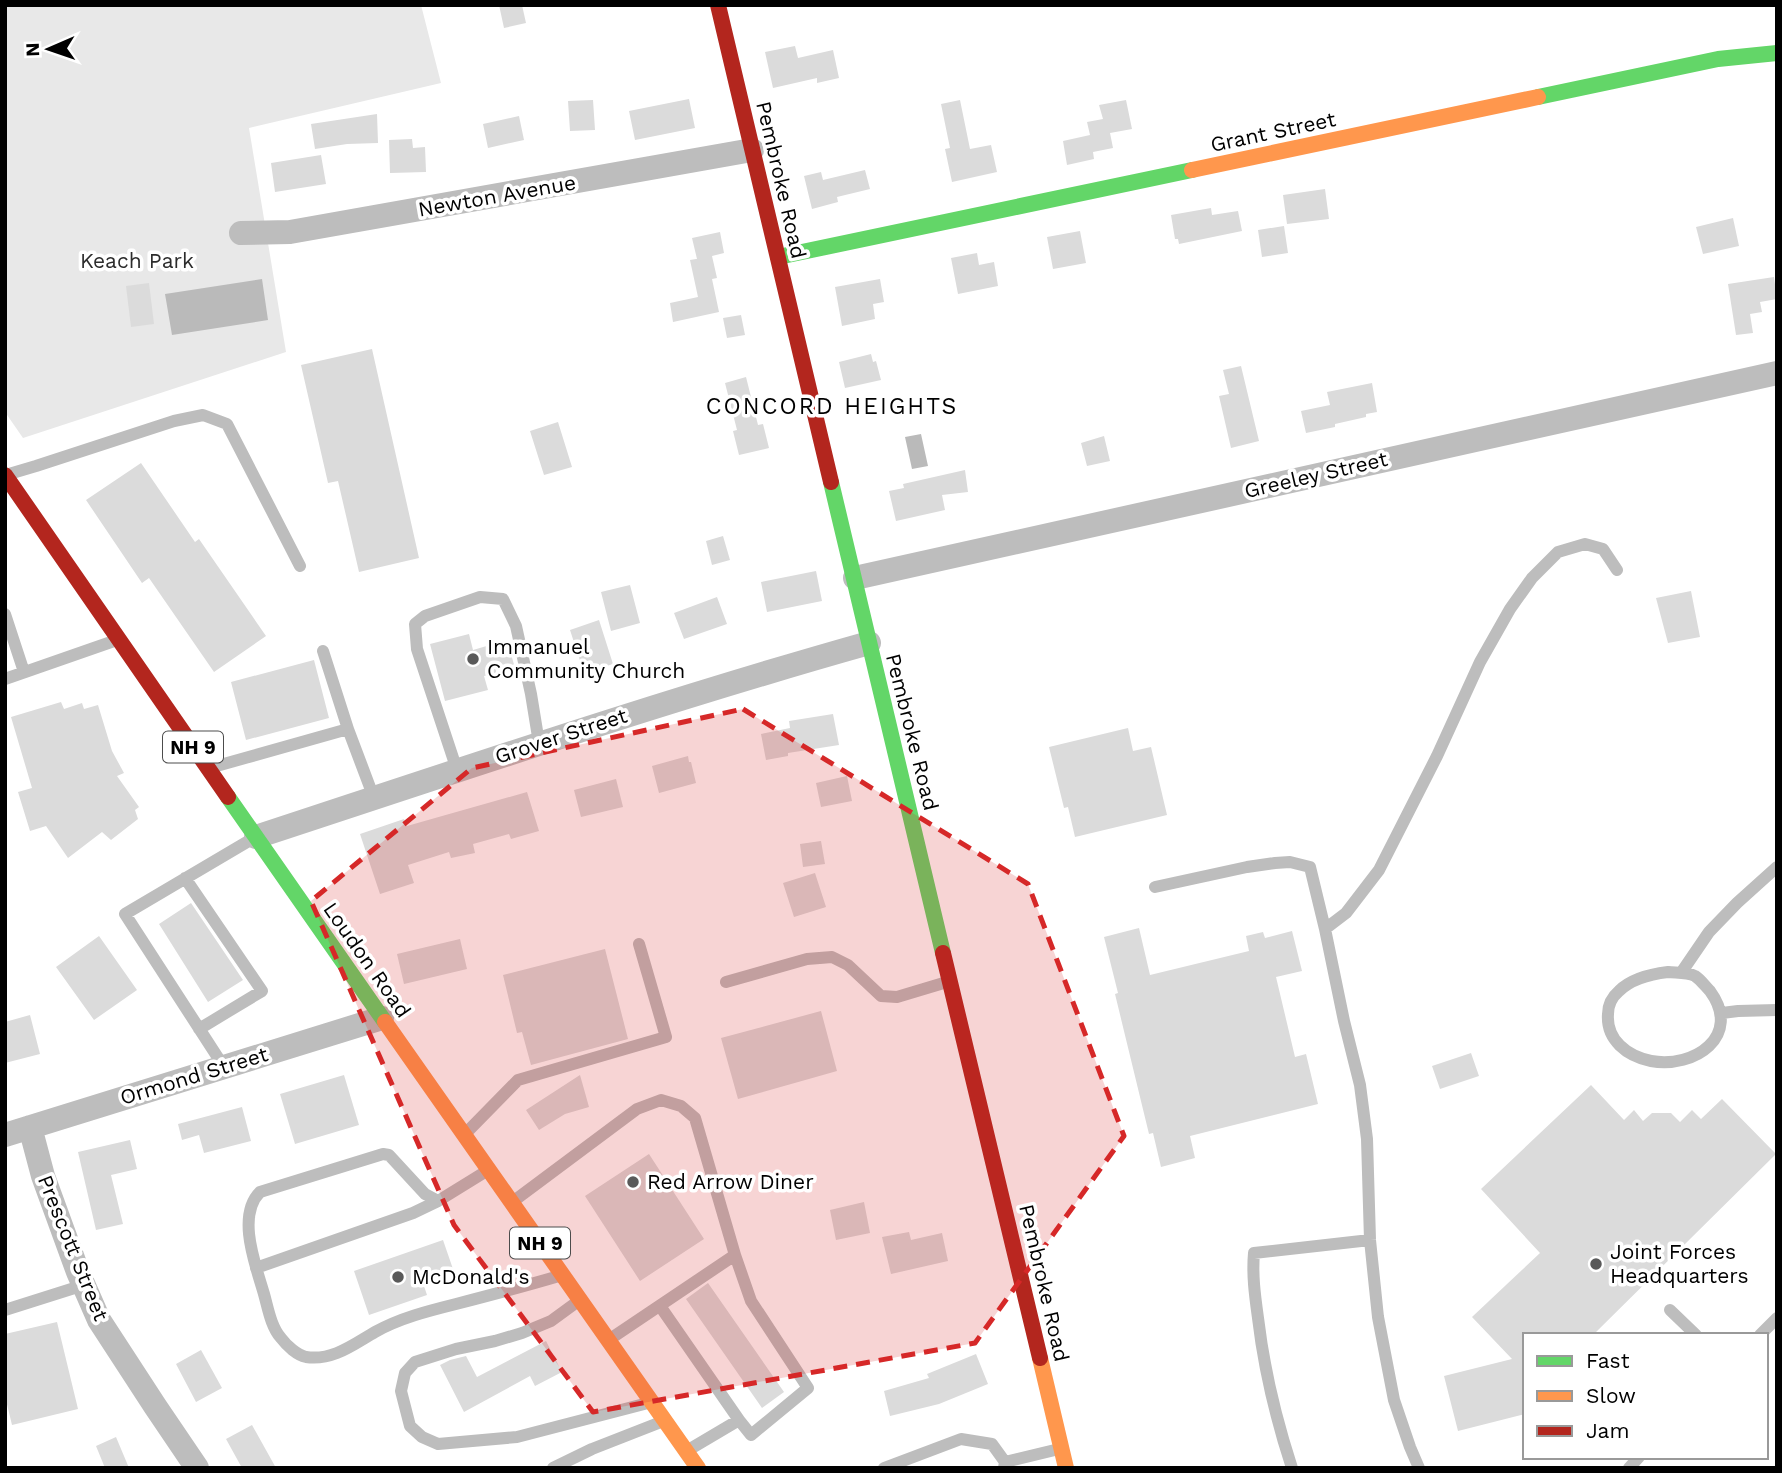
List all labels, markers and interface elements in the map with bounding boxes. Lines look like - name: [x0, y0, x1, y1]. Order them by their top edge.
- north arrow: [14, 14, 84, 84]
- text: N: [21, 42, 44, 57]
- street label: Pembroke Road: [751, 99, 812, 261]
- street label: Grant Street: [1208, 106, 1338, 157]
- street label: Newton Avenue: [416, 169, 578, 222]
- park label: Keach Park: [80, 248, 194, 273]
- district label: CONCORD HEIGHTS: [706, 393, 958, 420]
- street label: Greeley Street: [1242, 446, 1390, 503]
- place label: Immanuel Community Church: [487, 634, 685, 683]
- marker: Immanuel Community Church: [465, 651, 481, 667]
- street label: Pembroke Road: [881, 651, 944, 813]
- street label: Grover Street: [492, 702, 630, 769]
- road number: NH 9: [163, 732, 223, 762]
- street label: Loudon Road: [318, 897, 416, 1022]
- street label: Ormond Street: [117, 1041, 271, 1110]
- place label: Red Arrow Diner: [647, 1169, 814, 1194]
- street label: Prescott Street: [33, 1171, 114, 1325]
- marker: Red Arrow Diner: [625, 1174, 641, 1190]
- street label: Pembroke Road: [1014, 1202, 1075, 1364]
- road number: NH 9: [510, 1228, 570, 1259]
- place label: Joint Forces Headquarters: [1610, 1239, 1748, 1288]
- marker: Joint Forces Headquarters: [1588, 1256, 1604, 1272]
- place label: McDonald's: [412, 1264, 529, 1289]
- marker: McDonald's: [390, 1269, 406, 1285]
- legend: [1523, 1333, 1768, 1459]
- text: Fast: [1586, 1348, 1630, 1373]
- text: Slow: [1586, 1383, 1636, 1408]
- text: Jam: [1586, 1418, 1629, 1443]

